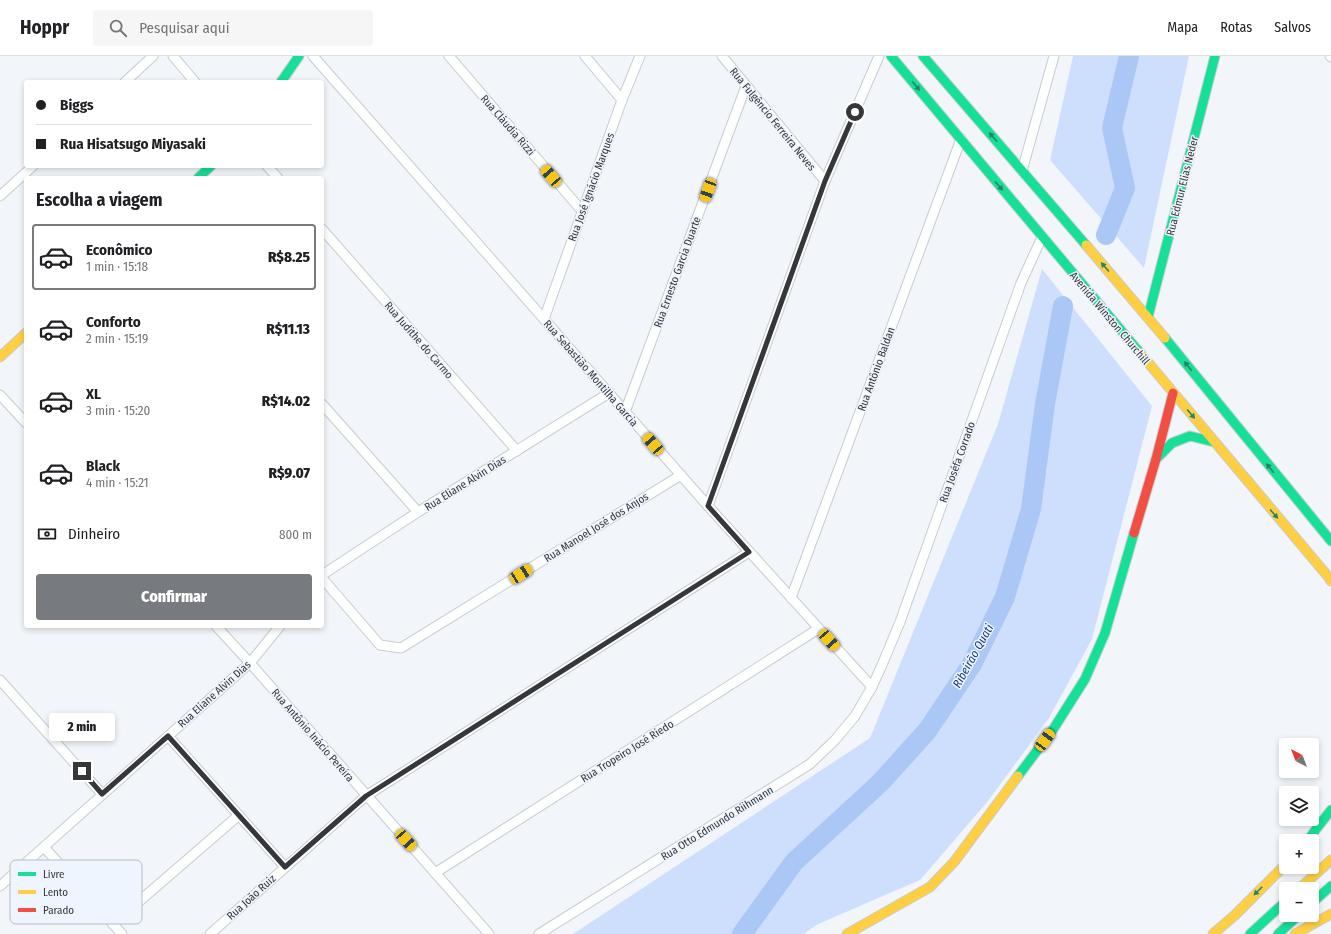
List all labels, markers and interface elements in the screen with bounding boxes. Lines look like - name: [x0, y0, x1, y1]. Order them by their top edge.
- search box: [93, 10, 373, 46]
- text: Hoppr: [20, 16, 69, 39]
- icon: search: [107, 17, 129, 39]
- text: Pesquisar aqui: [139, 19, 230, 37]
- text: Mapa: [1167, 19, 1198, 36]
- text: Rotas: [1220, 19, 1252, 36]
- text: Salvos: [1274, 19, 1311, 36]
- street label: Rua Fulgêncio Ferreira Neves: [727, 65, 818, 174]
- one-way arrow: [912, 81, 920, 91]
- street label: Rua Cláudia Rizzi: [478, 92, 538, 158]
- text: Biggs: [60, 96, 94, 114]
- route start: [846, 103, 864, 121]
- street label: Rua José Ignácio Marques: [566, 131, 617, 243]
- one-way arrow: [988, 131, 997, 142]
- text: Rua Hisatsugo Miyasaki: [60, 135, 206, 153]
- street label: Rua Edmur Elias Neder: [1164, 135, 1201, 237]
- car: [539, 163, 563, 189]
- car: [698, 177, 718, 203]
- one-way arrow: [995, 180, 1004, 191]
- text: Escolha a viagem: [36, 189, 162, 211]
- street label: Rua Ernesto Garcia Duarte: [651, 215, 704, 329]
- icon: car: [38, 239, 74, 275]
- text: Econômico: [86, 241, 153, 259]
- text: R$8.25: [268, 248, 310, 266]
- text: 1 min · 15:18: [86, 259, 148, 274]
- one-way arrow: [1100, 262, 1110, 272]
- street label: Avenida Winston Churchill: [1067, 269, 1152, 367]
- street label: Rua Judithe do Carmo: [382, 299, 456, 382]
- icon: car: [38, 311, 74, 347]
- text: Conforto: [86, 313, 141, 331]
- street label: Rua Sebastião Montilha Garcia: [541, 317, 640, 429]
- text: R$11.13: [266, 320, 310, 338]
- street label: Rua Antônio Baldan: [855, 325, 898, 413]
- text: 2 min · 15:19: [86, 331, 148, 346]
- one-way arrow: [1184, 361, 1193, 372]
- icon: car: [38, 383, 74, 419]
- text: XL: [86, 385, 101, 403]
- text: R$14.02: [262, 392, 310, 410]
- text: 3 min · 15:20: [86, 403, 150, 418]
- one-way arrow: [1186, 409, 1195, 420]
- street label: Rua Joséfa Corrado: [937, 420, 978, 504]
- car: [641, 431, 665, 457]
- street label: Rua Eliane Alvin Dias: [422, 453, 509, 514]
- icon: car: [38, 455, 74, 491]
- text: Black: [86, 457, 120, 475]
- one-way arrow: [1266, 462, 1274, 473]
- text: R$9.07: [269, 464, 310, 482]
- text: 4 min · 15:21: [86, 475, 149, 490]
- street label: Rua Manoel José dos Anjos: [542, 490, 651, 565]
- one-way arrow: [1269, 509, 1279, 519]
- icon: cash: [36, 523, 58, 545]
- text: Dinheiro: [68, 525, 120, 543]
- text: 800 m: [279, 527, 312, 542]
- car: [508, 563, 534, 585]
- button: Confirmar: [36, 574, 312, 620]
- water label: Ribeirão Quati: [950, 622, 996, 690]
- car: [817, 627, 841, 653]
- street label: Rua Eliane Alvin Dias: [175, 658, 254, 730]
- street label: Rua Antônio Inácio Pereira: [269, 686, 357, 784]
- callout: 2 min: [49, 713, 115, 741]
- street label: Rua Tropeiro José Riedo: [578, 717, 676, 785]
- text: 2 min: [68, 719, 96, 734]
- car: [1033, 727, 1057, 753]
- north arrow: [1279, 738, 1319, 778]
- map controls: [1279, 738, 1319, 922]
- route end: [73, 762, 91, 780]
- street label: Rua Otto Edmundo Riihmann: [659, 783, 776, 863]
- button: layers: [1279, 786, 1319, 826]
- car: [394, 827, 418, 853]
- button: +: [1279, 834, 1319, 874]
- legend: [10, 860, 142, 924]
- text: Livre: [43, 868, 65, 881]
- street label: Rua João Ruiz: [224, 872, 279, 923]
- button: −: [1279, 882, 1319, 922]
- text: Lento: [43, 886, 68, 899]
- one-way arrow: [1253, 886, 1263, 896]
- text: Parado: [43, 904, 74, 917]

